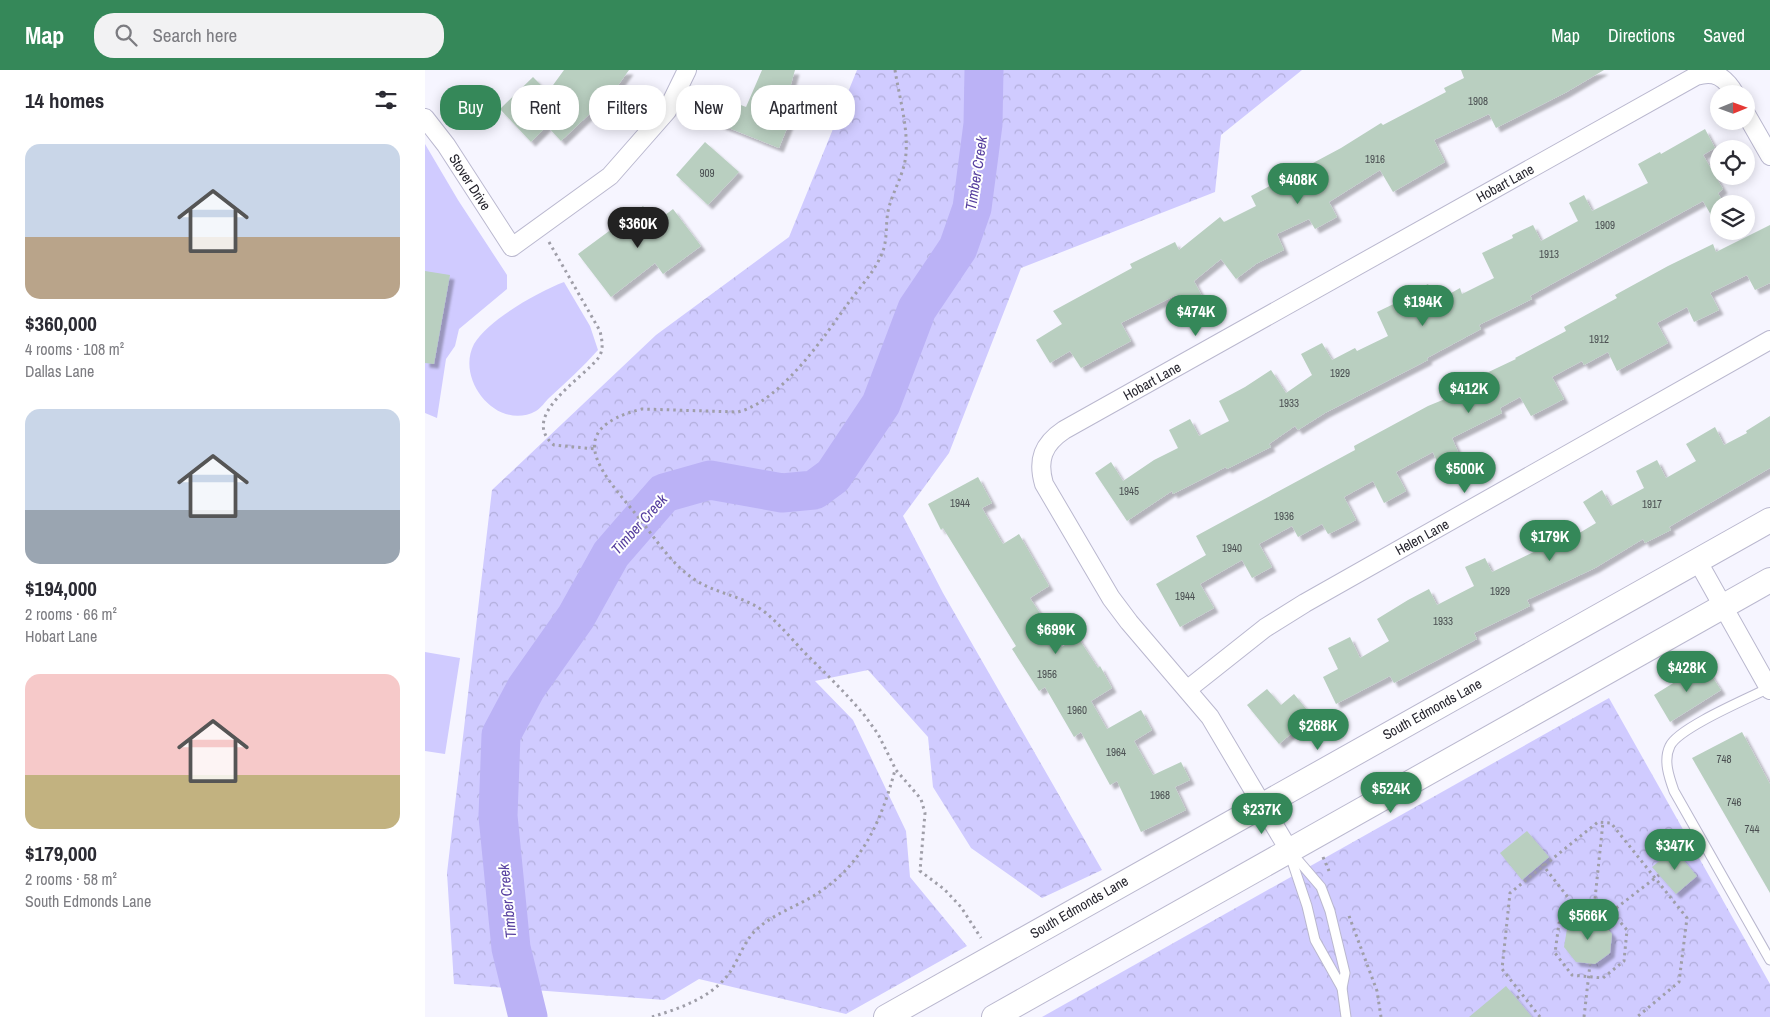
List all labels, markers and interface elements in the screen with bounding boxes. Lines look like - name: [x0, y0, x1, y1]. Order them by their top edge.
- search box: [94, 13, 444, 58]
- text: Map: [25, 19, 64, 51]
- icon: search: [112, 21, 140, 49]
- text: Search here: [152, 22, 237, 48]
- text: Map: [1551, 23, 1580, 48]
- text: Directions: [1608, 23, 1675, 48]
- text: Saved: [1703, 23, 1745, 48]
- chip: Buy: [440, 85, 501, 130]
- chip: Rent: [511, 85, 579, 130]
- chip: Filters: [589, 85, 666, 130]
- chip: New: [676, 85, 741, 130]
- chip: Apartment: [751, 85, 855, 130]
- north arrow: [1710, 85, 1755, 130]
- map controls: [1710, 85, 1755, 240]
- text: 14 homes: [25, 86, 104, 115]
- icon: filters: [372, 86, 400, 114]
- house number: 1908: [1468, 94, 1488, 108]
- water label: Timber Creek: [960, 134, 992, 212]
- button: locate: [1710, 140, 1755, 185]
- street label: Stover Drive: [445, 150, 495, 214]
- house number: 1916: [1365, 152, 1385, 166]
- street label: Hobart Lane: [1473, 160, 1537, 206]
- pin: $408K: [1263, 162, 1333, 205]
- house number: 909: [699, 166, 715, 180]
- text: $408K: [1279, 168, 1317, 190]
- icon: home: [168, 176, 258, 266]
- button: layers: [1710, 195, 1755, 240]
- pin: $360K: [603, 206, 673, 249]
- text: $360K: [619, 212, 657, 234]
- house number: 1909: [1595, 218, 1615, 232]
- house number: 1913: [1539, 247, 1559, 261]
- pin: $194K: [1388, 284, 1458, 327]
- text: $194K: [1404, 290, 1442, 312]
- pin: $474K: [1161, 294, 1231, 337]
- text: $474K: [1177, 300, 1215, 322]
- text: $360,000: [25, 309, 97, 338]
- house number: 1912: [1589, 332, 1609, 346]
- text: 4 rooms · 108 m²: [25, 338, 124, 360]
- street label: Hobart Lane: [1120, 358, 1184, 404]
- text: Dallas Lane: [25, 360, 94, 382]
- house number: 1929: [1330, 366, 1350, 380]
- pin: $412K: [1434, 372, 1504, 414]
- text: $412K: [1450, 377, 1488, 399]
- house number: 1933: [1279, 396, 1299, 410]
- icon: home: [168, 441, 258, 531]
- pin: $500K: [1430, 452, 1500, 494]
- text: $500K: [1446, 457, 1484, 479]
- house number: 1945: [1119, 484, 1139, 498]
- water label: Timber Creek: [606, 489, 672, 559]
- house number: 1944: [950, 496, 970, 510]
- house number: 1917: [1642, 497, 1662, 511]
- house number: 1936: [1274, 509, 1294, 523]
- street label: Helen Lane: [1392, 515, 1452, 559]
- pin: $179K: [1515, 520, 1585, 562]
- text: $179K: [1531, 525, 1569, 547]
- house number: 1940: [1222, 541, 1242, 555]
- text: $194,000: [25, 574, 97, 603]
- house number: 1929: [1490, 584, 1510, 598]
- house number: 1944: [1175, 589, 1195, 603]
- text: 2 rooms · 66 m²: [25, 603, 117, 625]
- pin: $699K: [1021, 612, 1091, 655]
- house number: 1933: [1433, 614, 1453, 628]
- text: $699K: [1037, 618, 1075, 640]
- text: Hobart Lane: [25, 625, 97, 647]
- pin: $428K: [1652, 650, 1722, 693]
- text: $428K: [1668, 656, 1706, 678]
- house number: 1956: [1037, 667, 1057, 681]
- street label: South Edmonds Lane: [1379, 674, 1485, 744]
- house number: 1960: [1067, 703, 1087, 717]
- icon: home: [168, 706, 258, 796]
- pin: $268K: [1283, 708, 1353, 751]
- text: $268K: [1299, 714, 1337, 736]
- house number: 1964: [1106, 745, 1126, 759]
- house number: 748: [1716, 752, 1732, 766]
- pin: $524K: [1356, 772, 1426, 814]
- text: $524K: [1372, 777, 1410, 799]
- house number: 1968: [1150, 788, 1170, 802]
- pin: $237K: [1227, 792, 1297, 835]
- house number: 746: [1726, 795, 1742, 809]
- text: $237K: [1243, 798, 1281, 820]
- house number: 744: [1744, 822, 1760, 836]
- pin: $347K: [1640, 828, 1710, 871]
- text: $347K: [1656, 834, 1694, 856]
- text: $179,000: [25, 839, 97, 868]
- water label: Timber Creek: [493, 862, 521, 939]
- text: 2 rooms · 58 m²: [25, 868, 117, 890]
- street label: South Edmonds Lane: [1027, 872, 1131, 942]
- text: South Edmonds Lane: [25, 890, 151, 912]
- pin: $566K: [1553, 898, 1623, 941]
- text: $566K: [1569, 904, 1607, 926]

